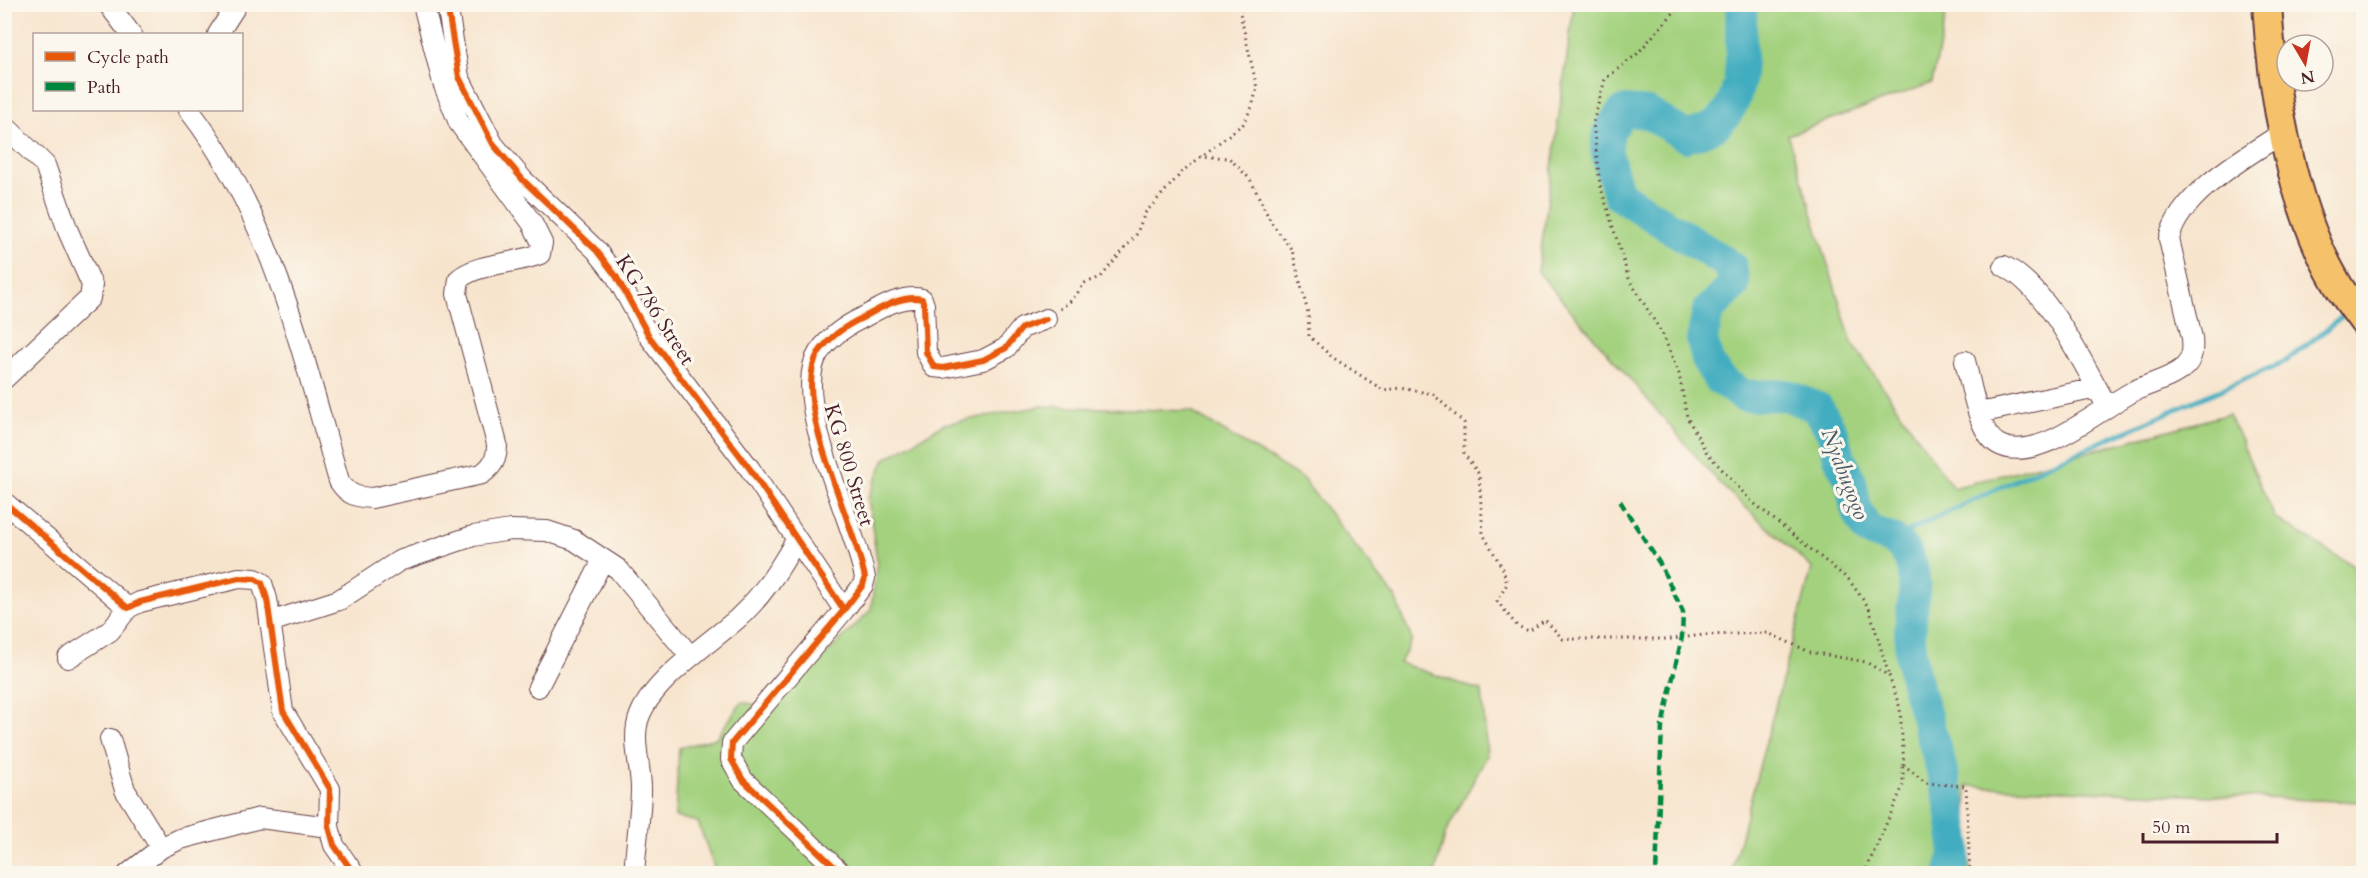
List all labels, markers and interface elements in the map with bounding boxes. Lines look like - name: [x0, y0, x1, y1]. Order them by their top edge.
- legend: [33, 33, 243, 111]
- north arrow: [2275, 33, 2335, 93]
- text: Cycle path: [87, 45, 169, 70]
- text: N: [2299, 65, 2316, 89]
- text: Path: [87, 75, 121, 100]
- street label: KG 786 Street: [608, 249, 702, 371]
- street label: KG 800 Street: [817, 400, 881, 530]
- water label: Nyabugogo: [1814, 424, 1876, 524]
- scale bar: [2143, 806, 2276, 844]
- text: 50 m: [2152, 815, 2191, 840]

